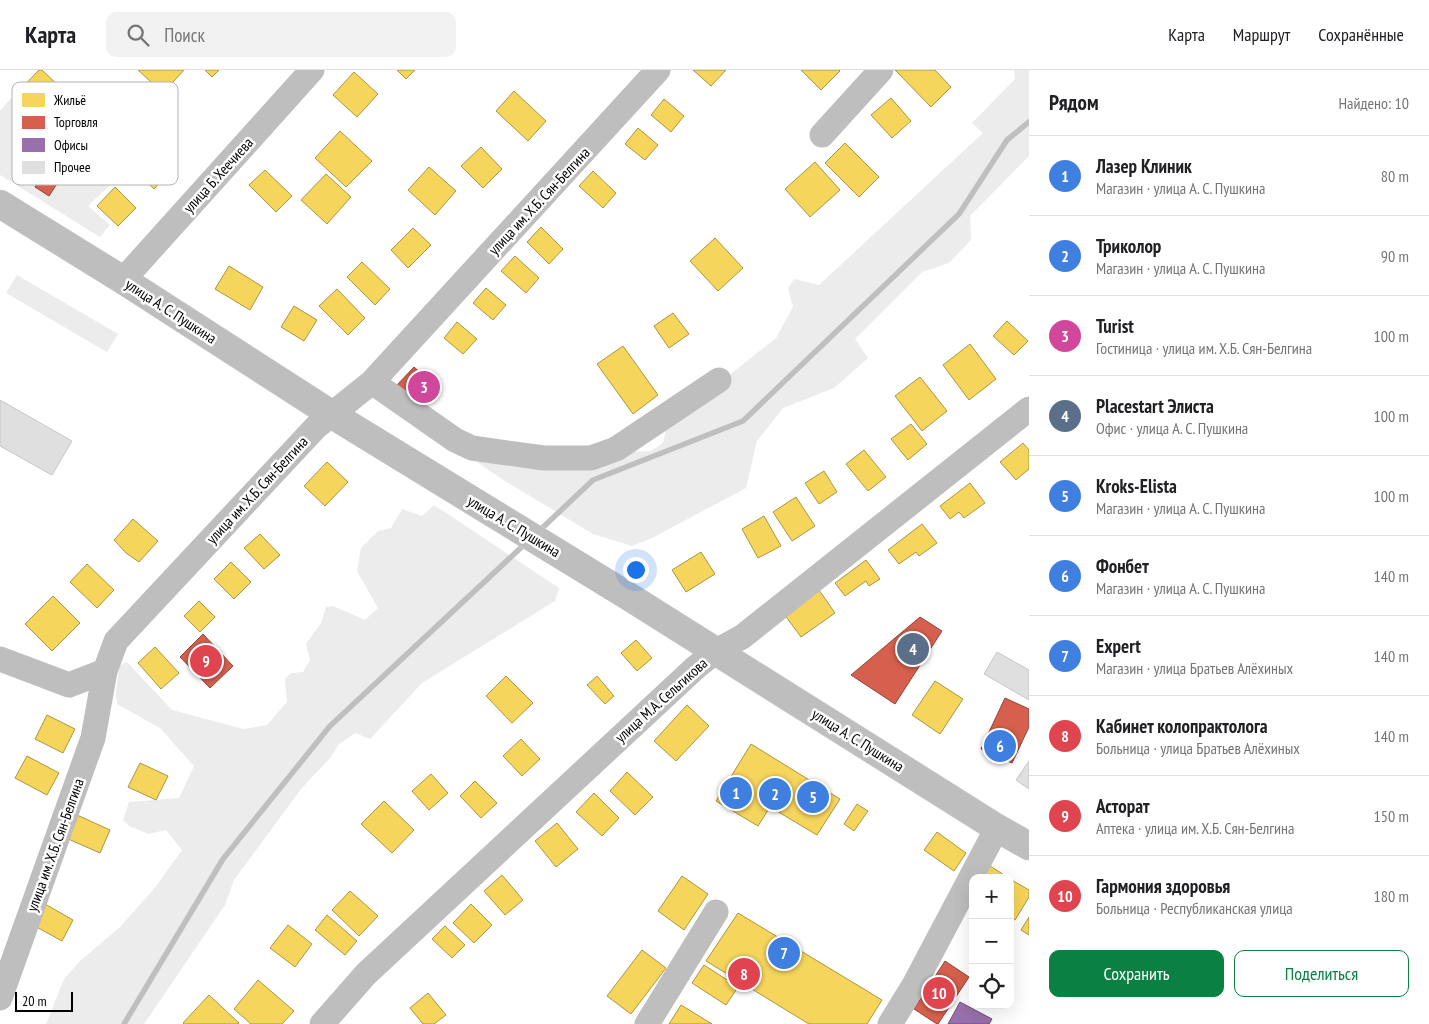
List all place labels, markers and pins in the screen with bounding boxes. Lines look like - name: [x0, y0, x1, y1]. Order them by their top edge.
- pin: 3: [408, 368, 440, 406]
- pin: 4: [897, 630, 929, 668]
- pin: 9: [190, 642, 222, 680]
- pin: 6: [984, 727, 1016, 765]
- pin: 1: [720, 774, 752, 812]
- pin: 2: [759, 775, 791, 813]
- pin: 5: [797, 778, 829, 816]
- pin: 7: [768, 934, 800, 972]
- pin: 8: [728, 955, 760, 993]
- pin: 10: [923, 974, 955, 1012]

